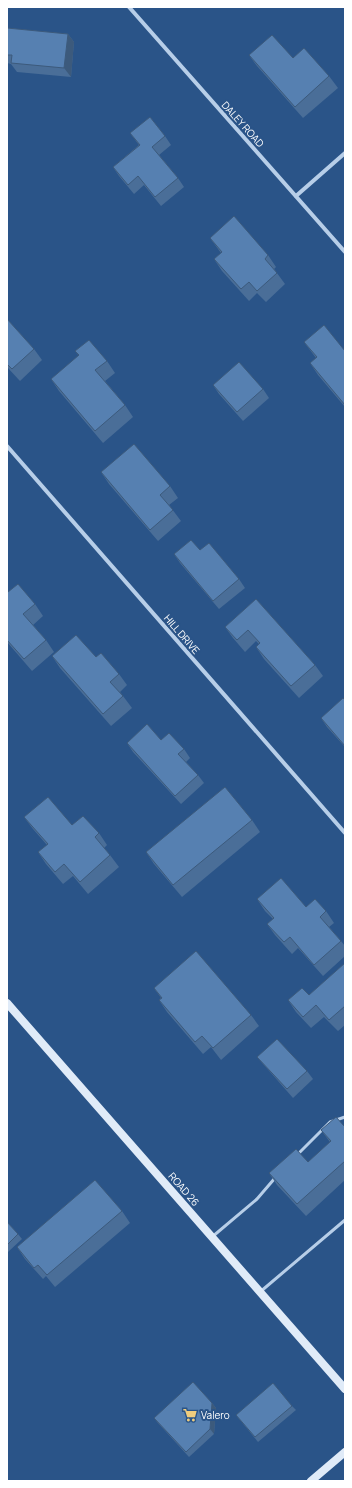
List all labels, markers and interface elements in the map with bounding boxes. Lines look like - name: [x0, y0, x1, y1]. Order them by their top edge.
- street label: DALEY ROAD: [219, 98, 268, 150]
- street label: HILL DRIVE: [161, 611, 203, 657]
- street label: ROAD 26: [165, 1169, 203, 1209]
- supermarket icon: Valero: [182, 1407, 198, 1423]
- place label: Valero: [201, 1408, 230, 1422]

